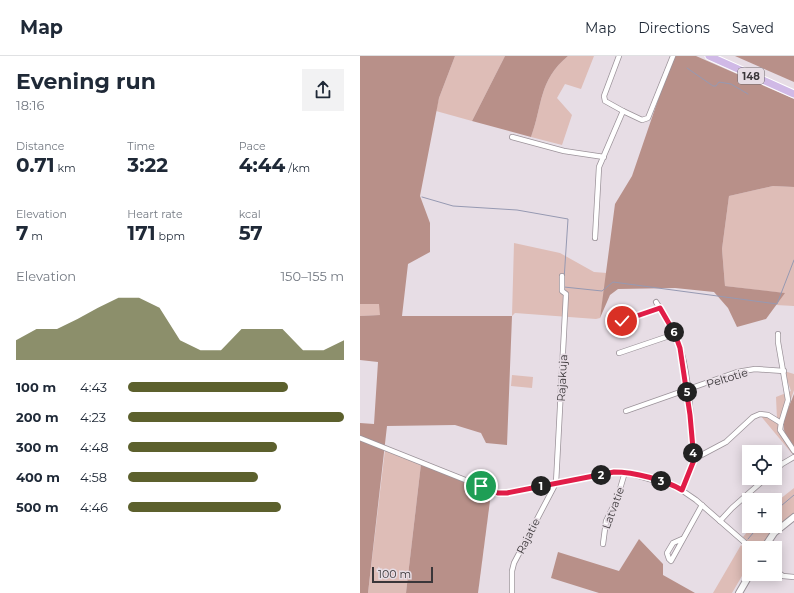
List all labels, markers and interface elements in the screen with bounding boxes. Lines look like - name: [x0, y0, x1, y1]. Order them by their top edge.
- text: Map: [20, 16, 63, 39]
- text: Map: [585, 19, 616, 37]
- text: Directions: [638, 19, 710, 37]
- text: Saved: [732, 19, 774, 37]
- text: Evening run: [16, 68, 156, 95]
- road number: 148: [738, 68, 764, 84]
- button: share: [302, 69, 344, 111]
- text: 18:16: [16, 97, 44, 113]
- text: Distance: [16, 139, 64, 153]
- text: Time: [127, 139, 155, 153]
- text: Pace: [239, 139, 266, 153]
- text: 0.71: [16, 153, 55, 177]
- text: 3:22: [127, 153, 168, 177]
- text: 4:44: [239, 153, 285, 177]
- text: km: [55, 161, 76, 175]
- text: /km: [285, 161, 310, 175]
- text: Elevation: [16, 207, 67, 221]
- text: Heart rate: [127, 207, 183, 221]
- text: kcal: [239, 207, 261, 221]
- text: 7: [16, 221, 28, 245]
- text: 171: [127, 221, 156, 245]
- text: 57: [239, 221, 263, 245]
- text: m: [28, 229, 43, 243]
- text: bpm: [156, 229, 185, 243]
- text: Elevation: [16, 268, 76, 284]
- text: 150–155 m: [280, 268, 344, 284]
- pin: [605, 304, 639, 338]
- icon: check: [611, 310, 633, 332]
- pin: 6: [664, 322, 684, 342]
- text: 6: [670, 325, 678, 339]
- street label: Rajakuja: [554, 354, 570, 402]
- street label: Peltotie: [705, 365, 750, 391]
- text: 100 m: [16, 379, 56, 395]
- text: 4:43: [80, 379, 107, 395]
- pin: 5: [677, 382, 697, 402]
- text: 5: [684, 385, 690, 399]
- text: 200 m: [16, 409, 59, 425]
- text: 4:23: [80, 409, 106, 425]
- text: 300 m: [16, 439, 59, 455]
- text: 4:48: [80, 439, 108, 455]
- pin: 4: [683, 443, 703, 463]
- map controls: [742, 445, 782, 581]
- button: locate: [742, 445, 782, 485]
- text: 4: [689, 446, 697, 460]
- pin: 2: [591, 465, 611, 485]
- text: 2: [598, 468, 604, 482]
- text: 400 m: [16, 469, 60, 485]
- text: 4:58: [80, 469, 107, 485]
- pin: [464, 469, 498, 503]
- pin: 3: [651, 471, 671, 491]
- text: 3: [658, 474, 664, 488]
- icon: arrive: [470, 475, 492, 497]
- pin: 1: [531, 476, 551, 496]
- text: 1: [539, 479, 543, 493]
- street label: Latvatie: [599, 485, 627, 531]
- button: +: [742, 493, 782, 533]
- text: 500 m: [16, 499, 59, 515]
- text: 4:46: [80, 499, 108, 515]
- street label: Rajatie: [513, 516, 543, 556]
- button: −: [742, 541, 782, 581]
- scale bar: [372, 565, 433, 584]
- text: 100 m: [378, 567, 411, 581]

